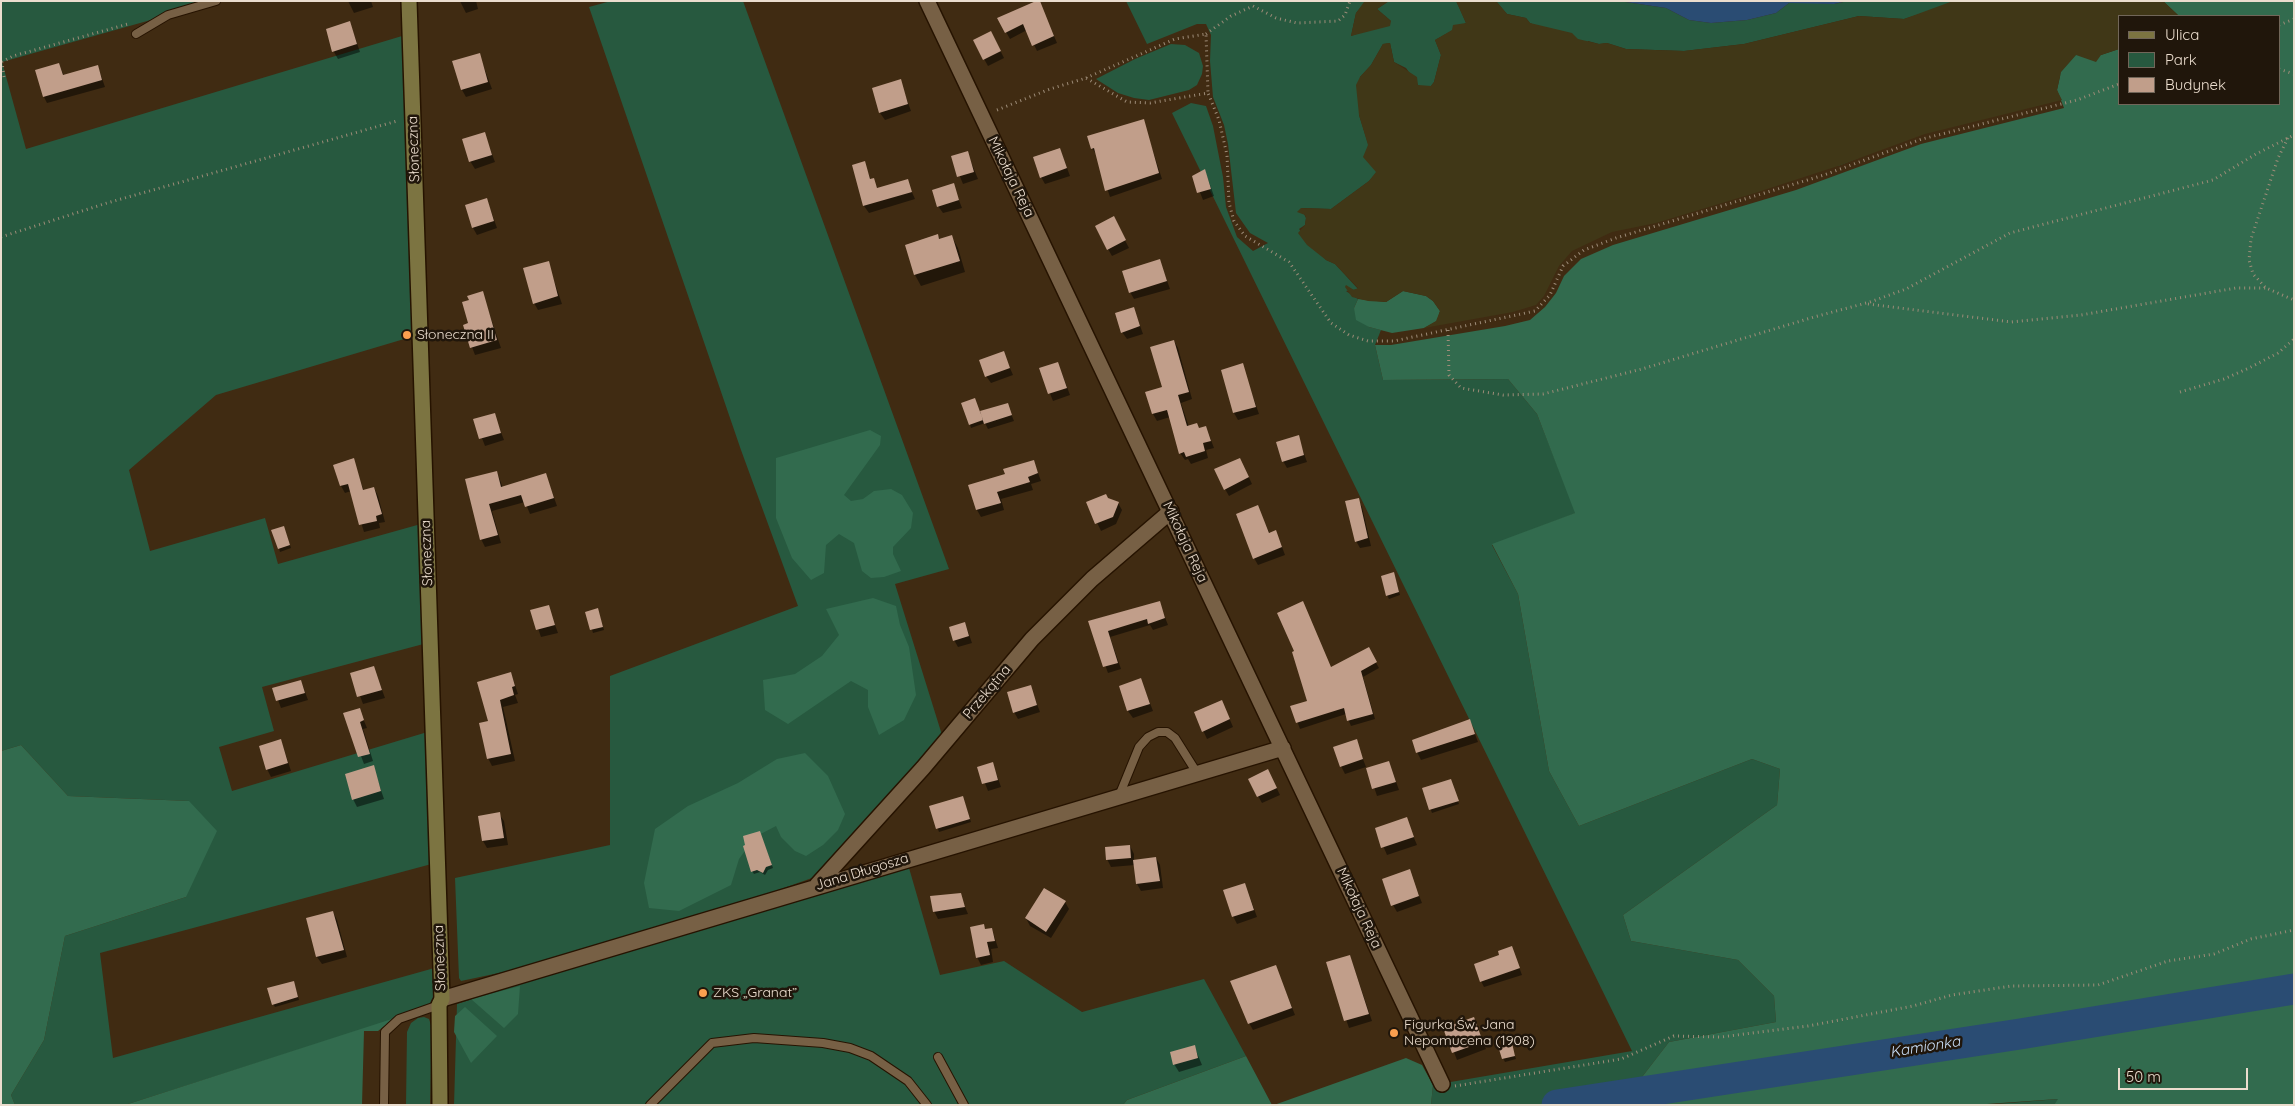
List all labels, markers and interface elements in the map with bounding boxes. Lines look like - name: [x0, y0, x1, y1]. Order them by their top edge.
- legend: [2118, 15, 2280, 105]
- text: Ulica: [2165, 25, 2199, 44]
- text: Park: [2165, 50, 2197, 69]
- text: Budynek: [2165, 75, 2226, 94]
- street label: Słoneczna: [404, 116, 424, 182]
- street label: Mikołaja Reja: [984, 134, 1038, 220]
- place label: Słoneczna II: [417, 327, 494, 343]
- marker: Słoneczna II: [401, 329, 413, 341]
- street label: Mikołaja Reja: [1159, 499, 1211, 585]
- street label: Słoneczna: [417, 520, 437, 586]
- street label: Przekątna: [960, 662, 1014, 722]
- street label: Jana Długosza: [813, 850, 911, 894]
- street label: Mikołaja Reja: [1333, 865, 1385, 951]
- street label: Słoneczna: [430, 925, 450, 991]
- place label: ZKS „Granat”: [713, 985, 797, 1001]
- marker: ZKS „Granat”: [697, 987, 709, 999]
- place label: Figurka Św. Jana Nepomucena (1908): [1404, 1017, 1535, 1050]
- marker: Figurka Św. Jana Nepomucena (1908): [1388, 1027, 1400, 1039]
- water label: Kamionka: [1889, 1033, 1961, 1061]
- scale bar: [2120, 1058, 2250, 1090]
- text: 50 m: [2126, 1067, 2161, 1086]

